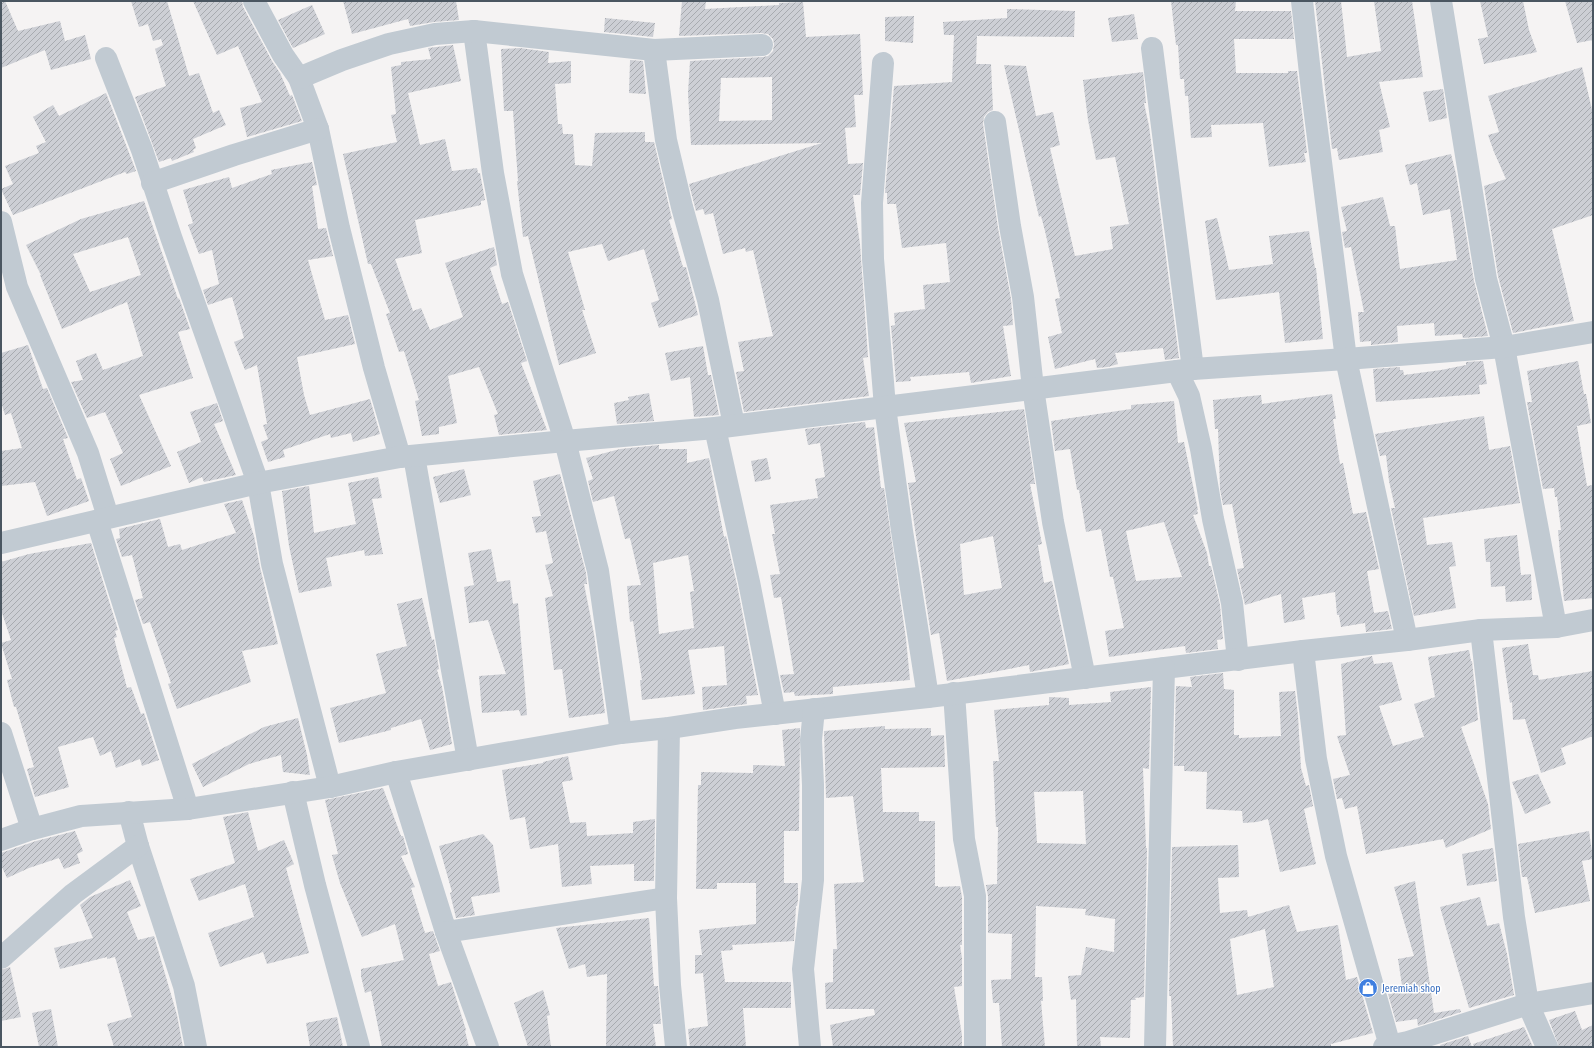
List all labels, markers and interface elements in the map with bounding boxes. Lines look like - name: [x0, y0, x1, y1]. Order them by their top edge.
- shop icon: Jeremiah shop: [1357, 977, 1379, 999]
- place label: Jeremiah shop: [1382, 983, 1441, 995]

